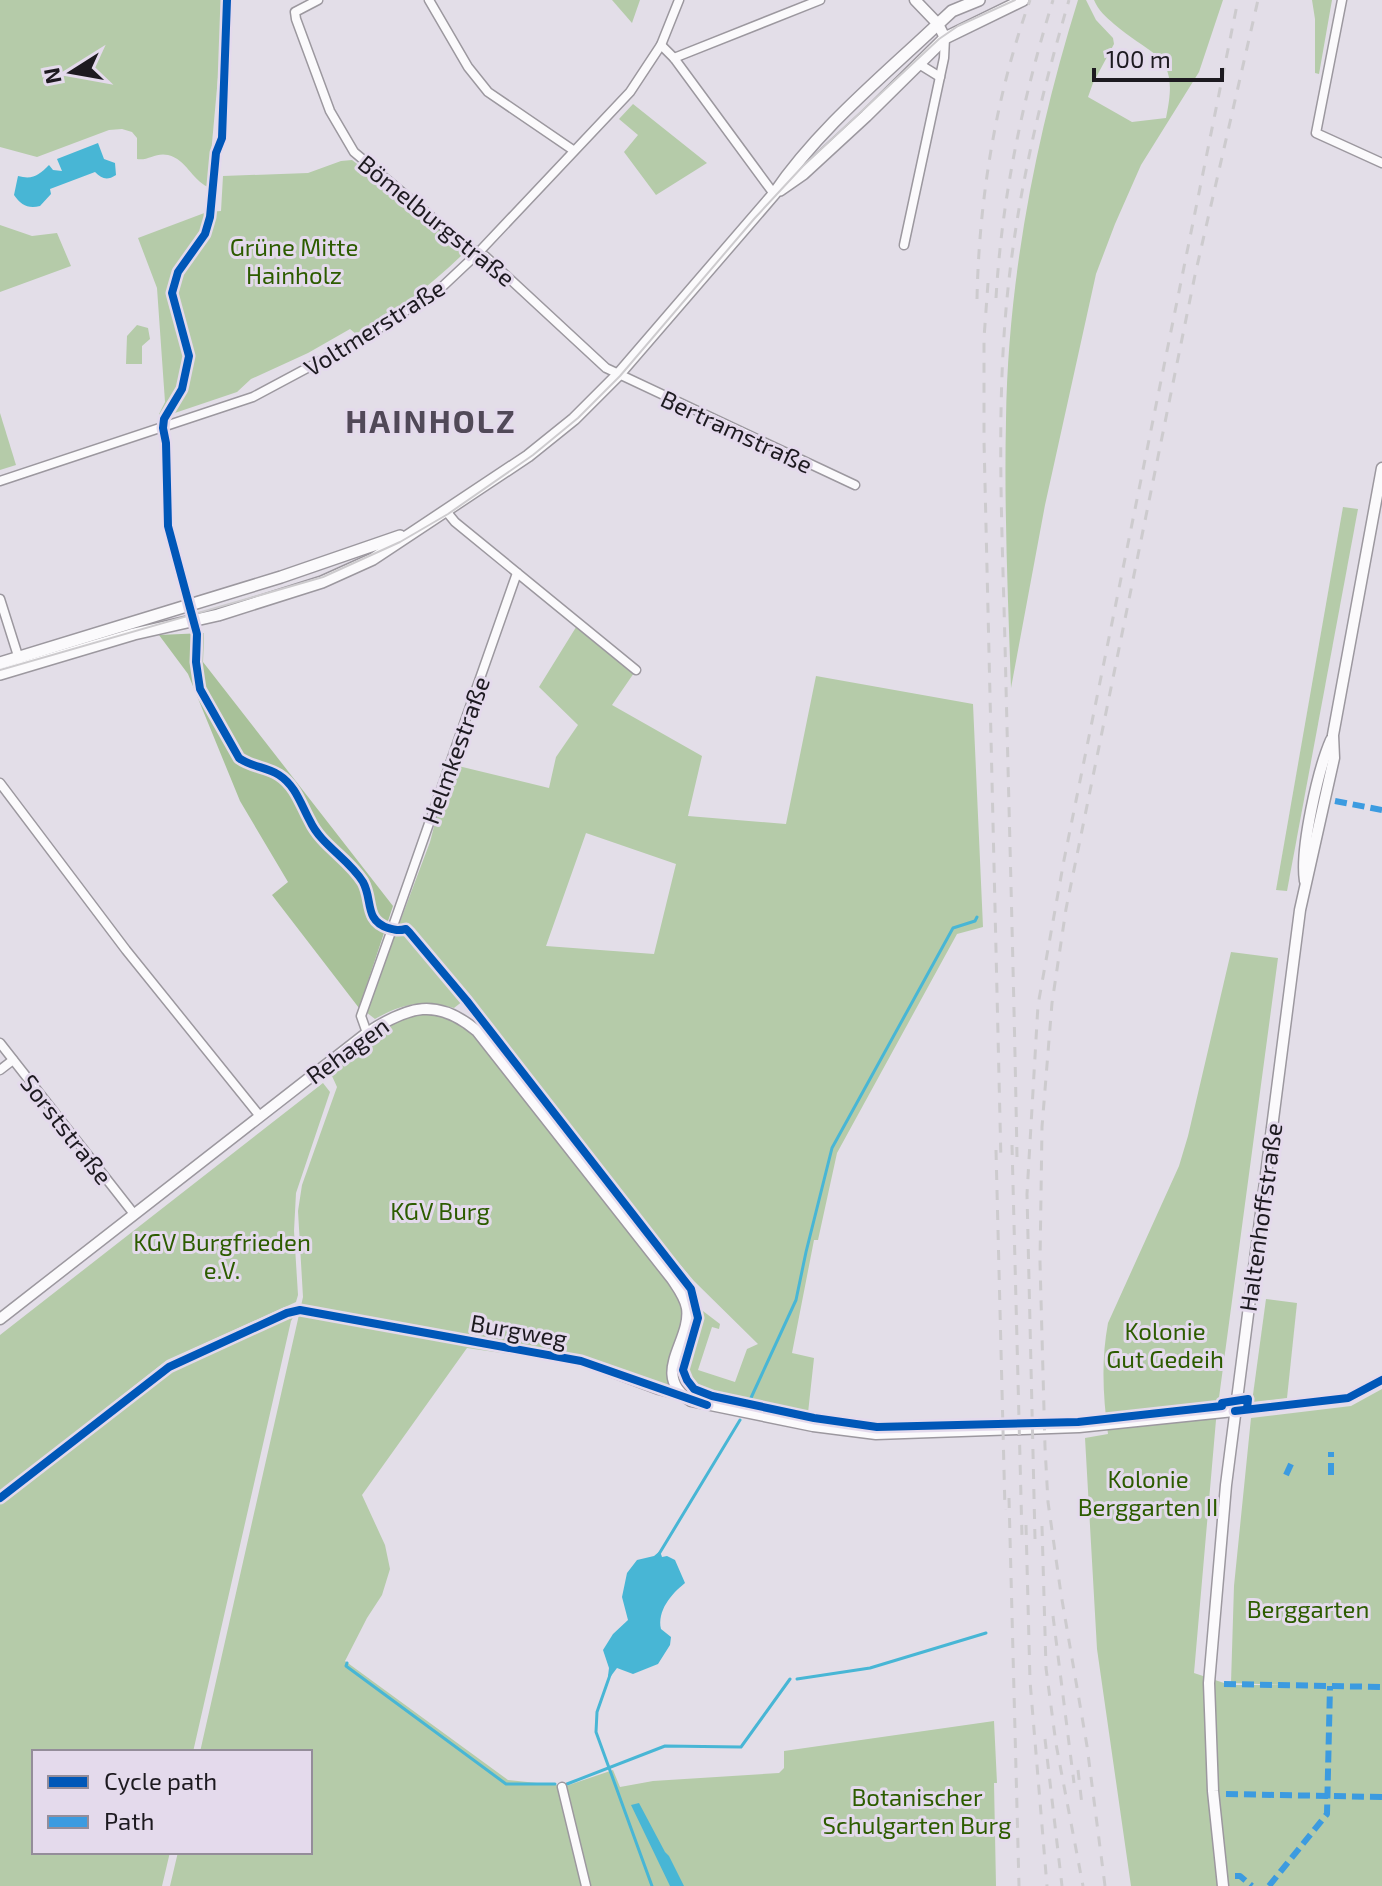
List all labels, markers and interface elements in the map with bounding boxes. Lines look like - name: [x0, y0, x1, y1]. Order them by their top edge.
- north arrow: [32, 32, 112, 112]
- scale bar: [1094, 32, 1222, 82]
- text: 100 m: [1106, 44, 1171, 73]
- text: N: [37, 66, 66, 86]
- street label: Bömelburgstraße: [353, 148, 521, 292]
- park label: Grüne Mitte Hainholz: [230, 232, 358, 289]
- street label: Voltmerstraße: [298, 272, 450, 382]
- street label: Bertramstraße: [657, 383, 817, 479]
- district label: HAINHOLZ: [345, 401, 517, 439]
- street label: Helmkestraße: [415, 672, 495, 828]
- street label: Rehagen: [300, 1010, 394, 1090]
- street label: Sorststraße: [15, 1068, 119, 1190]
- street label: Haltenhoffstraße: [1232, 1121, 1288, 1313]
- park label: KGV Burg: [390, 1196, 490, 1225]
- park label: KGV Burgfrieden e.V.: [133, 1227, 311, 1284]
- street label: Burgweg: [468, 1307, 570, 1353]
- park label: Kolonie Gut Gedeih: [1106, 1316, 1224, 1373]
- park label: Kolonie Berggarten II: [1078, 1464, 1218, 1521]
- park label: Berggarten: [1247, 1594, 1369, 1623]
- legend: [32, 1750, 312, 1854]
- text: Cycle path: [104, 1766, 217, 1795]
- park label: Botanischer Schulgarten Burg: [823, 1782, 1011, 1839]
- text: Path: [104, 1806, 154, 1835]

